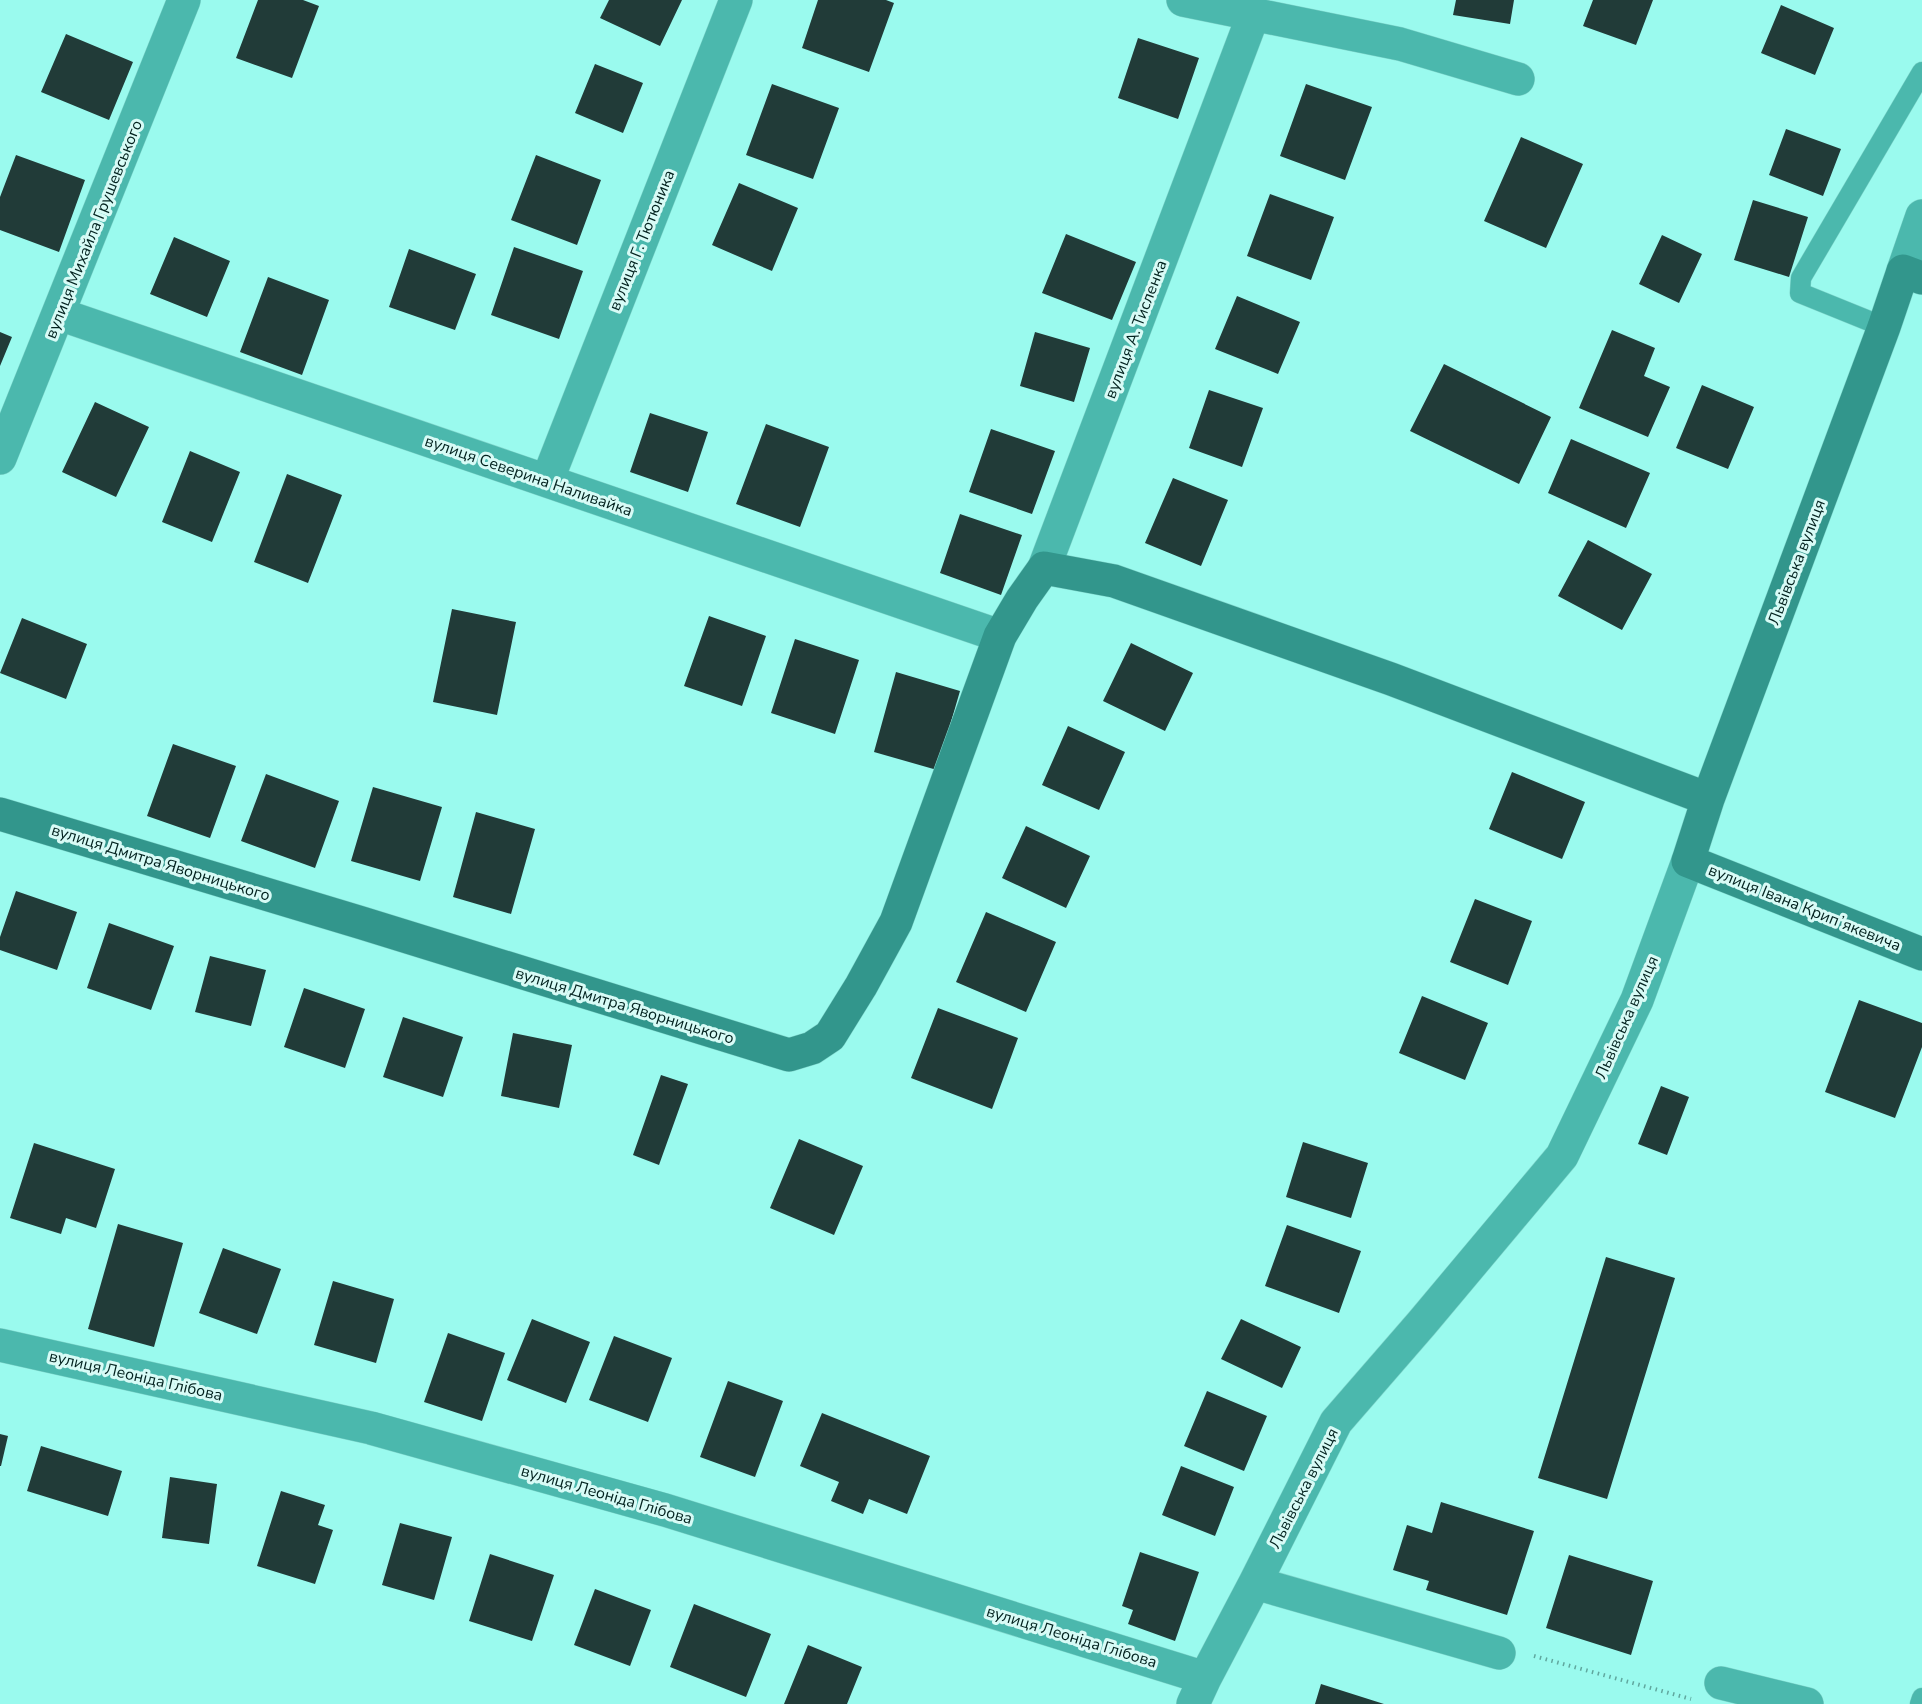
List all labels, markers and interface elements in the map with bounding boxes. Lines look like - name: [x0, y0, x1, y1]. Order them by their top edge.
- street label: вулиця Михайла Грушевського: [40, 117, 148, 342]
- street label: вулиця Г. Тютюника: [604, 167, 680, 314]
- street label: вулиця А. Тисленка: [1099, 257, 1173, 402]
- street label: вулиця Северина Наливайка: [422, 430, 635, 522]
- street label: Львівська вулиця: [1763, 497, 1831, 628]
- street label: вулиця Дмитра Яворницького: [49, 819, 273, 907]
- street label: вулиця Івана Крипʼякевича: [1705, 859, 1904, 957]
- street label: Львівська вулиця: [1590, 952, 1664, 1082]
- street label: вулиця Дмитра Яворницького: [513, 962, 737, 1050]
- street label: вулиця Леоніда Глібова: [47, 1345, 225, 1407]
- street label: Львівська вулиця: [1264, 1424, 1344, 1552]
- street label: вулиця Леоніда Глібова: [518, 1460, 695, 1530]
- street label: вулиця Леоніда Глібова: [984, 1600, 1160, 1673]

